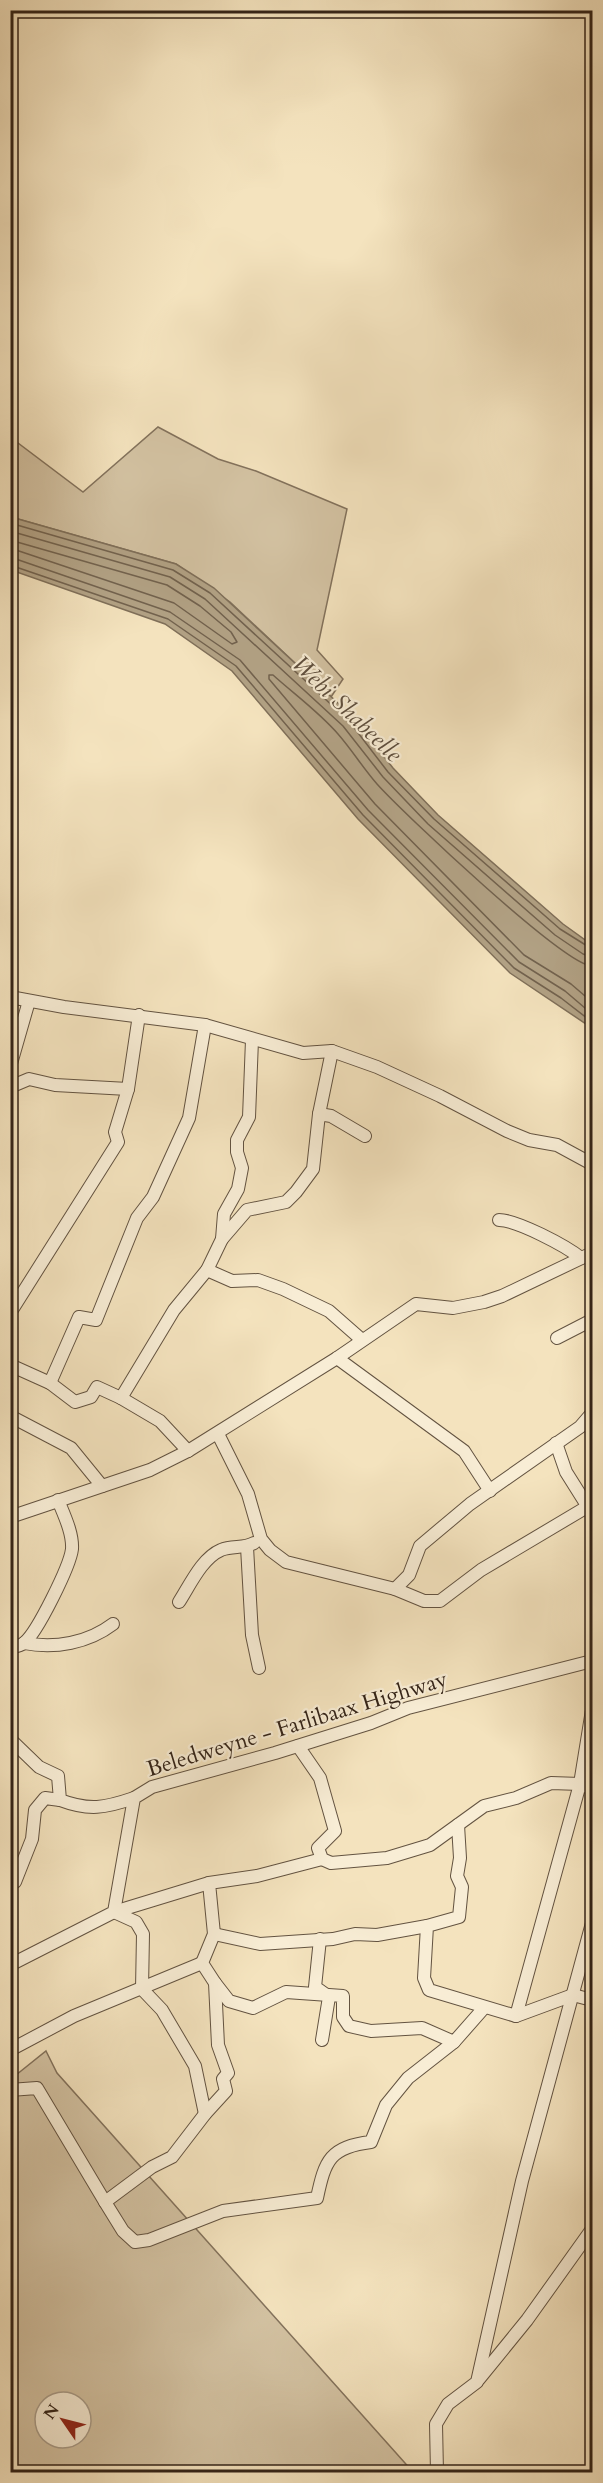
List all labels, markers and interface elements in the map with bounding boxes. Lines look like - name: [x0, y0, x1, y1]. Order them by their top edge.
- water label: Webi Shabeelle: [285, 648, 410, 770]
- street label: Beledweyne - Farlibaax Highway: [143, 1664, 451, 1784]
- north arrow: [33, 2390, 93, 2450]
- text: N: [39, 2400, 65, 2424]

